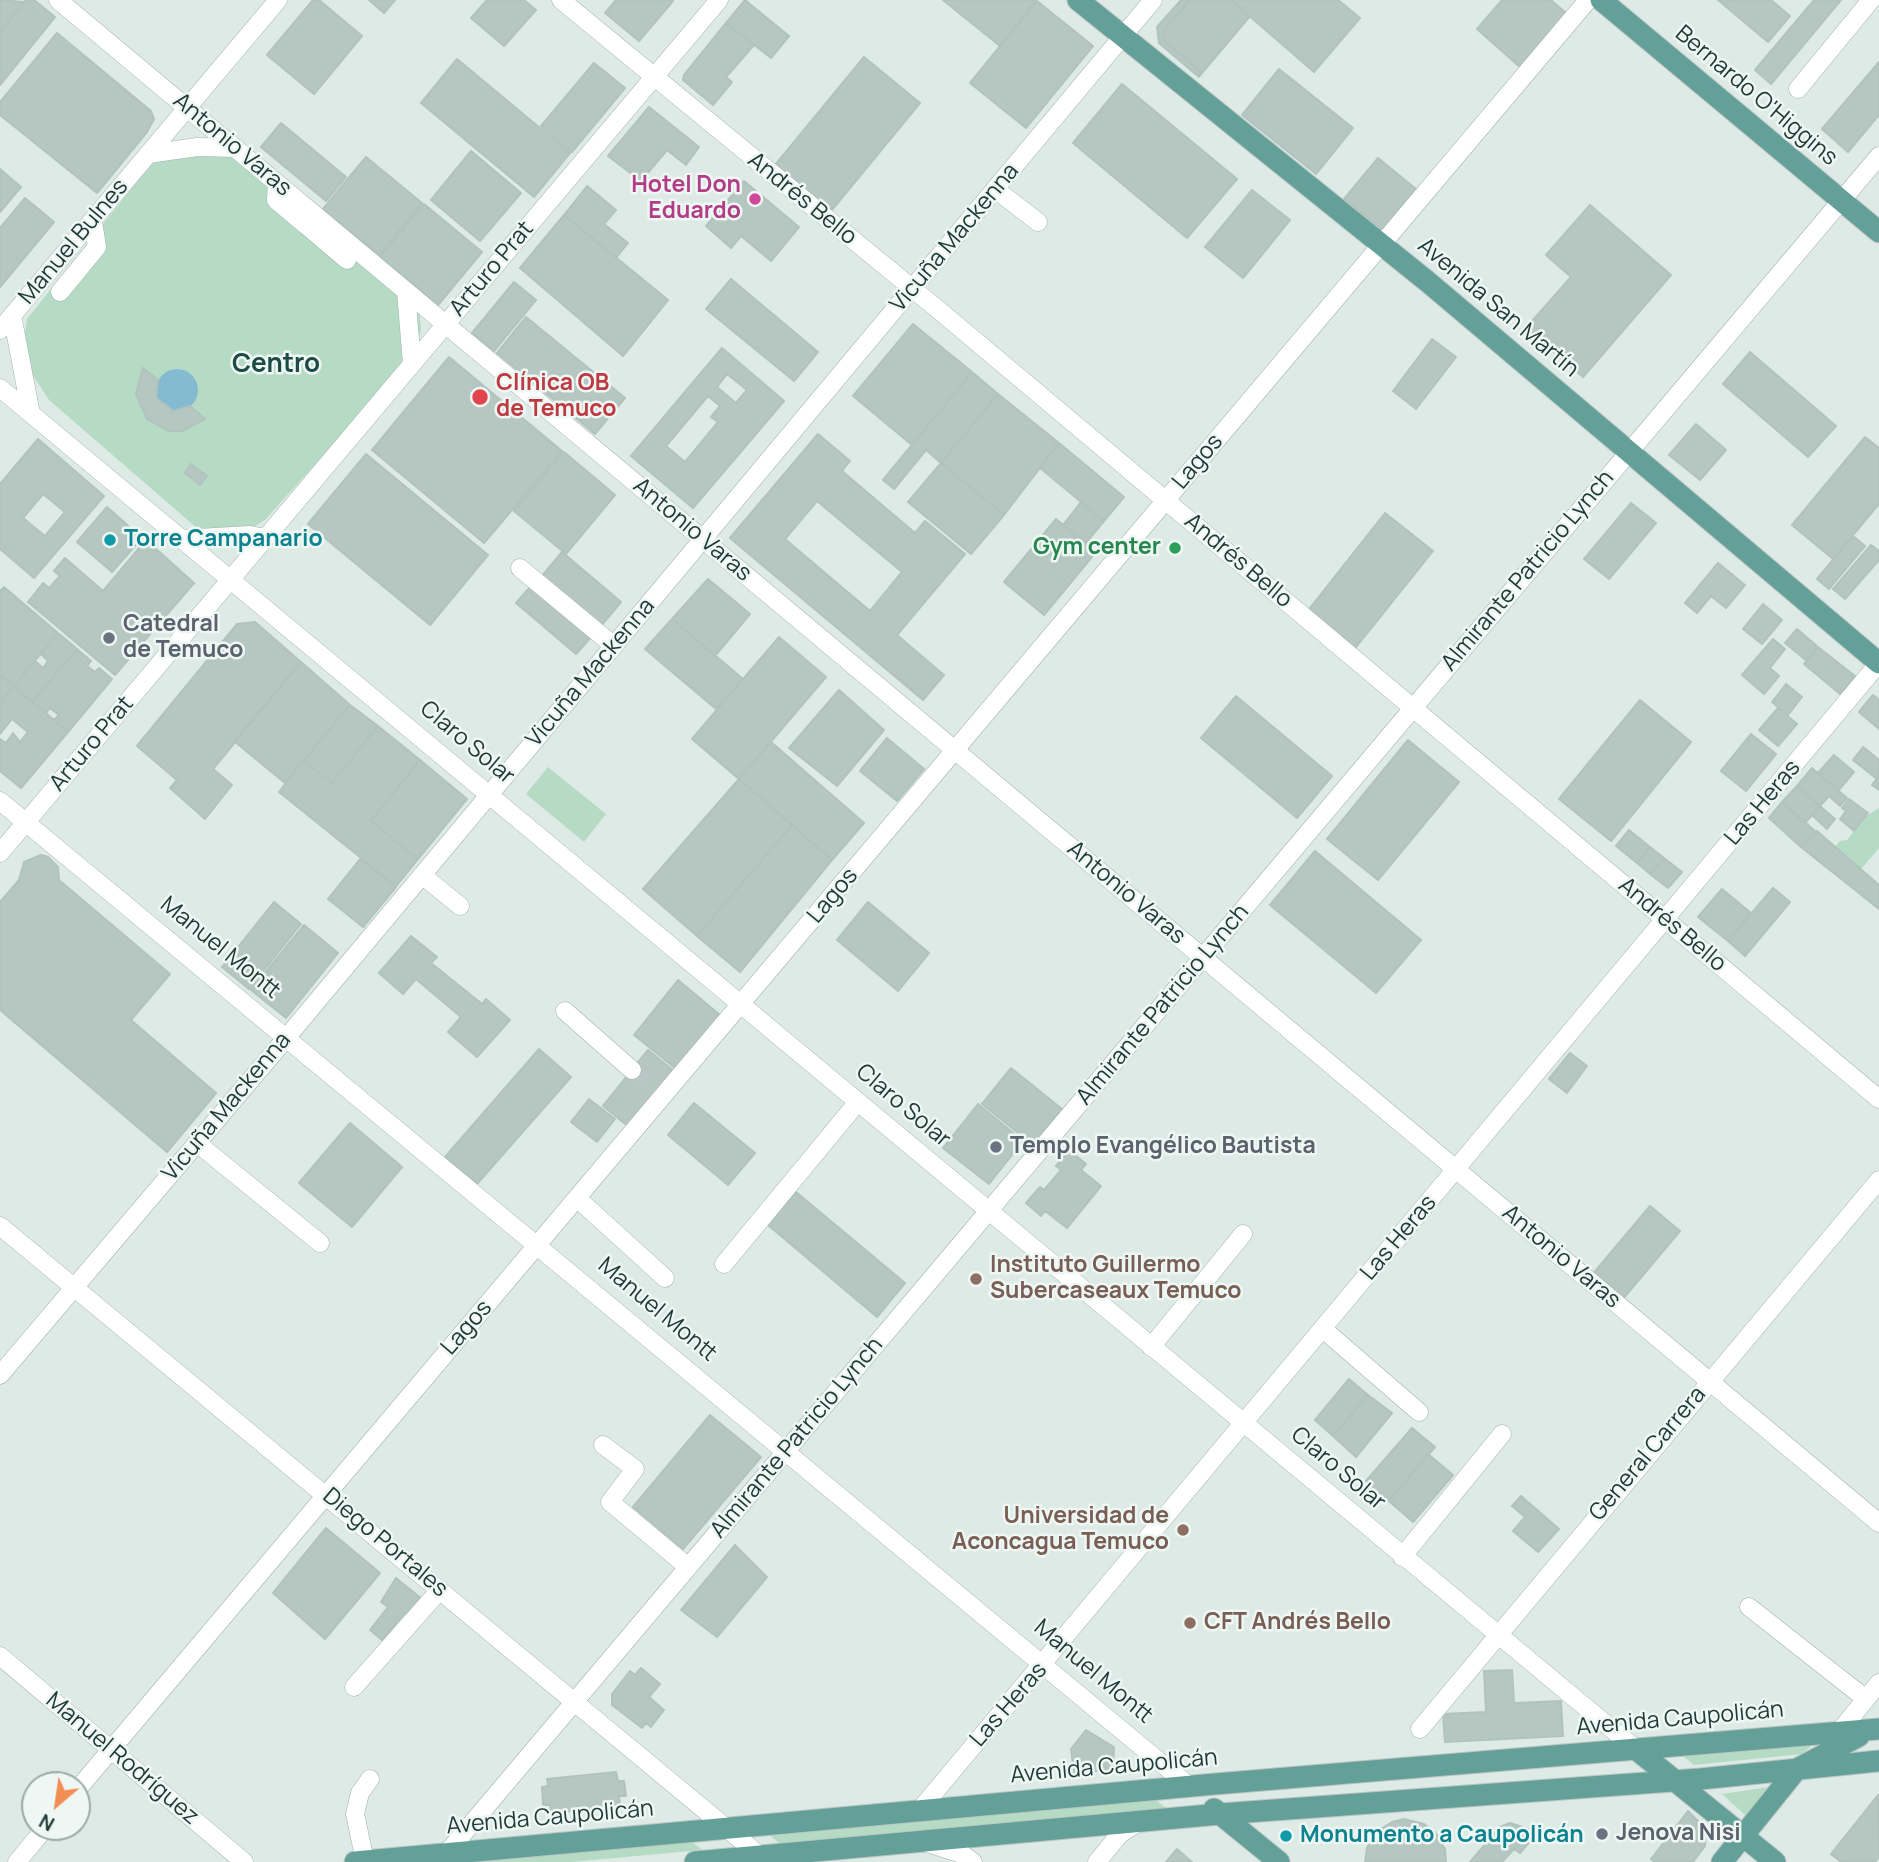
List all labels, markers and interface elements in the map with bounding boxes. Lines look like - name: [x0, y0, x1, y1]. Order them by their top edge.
- street label: Bernardo O'Higgins: [1669, 20, 1843, 172]
- street label: Antonio Varas: [167, 87, 297, 203]
- street label: Andrés Bello: [742, 147, 862, 251]
- street label: Vicuña Mackenna: [885, 158, 1025, 318]
- place label: Hotel Don Eduardo: [631, 172, 741, 226]
- street label: Manuel Bulnes: [14, 174, 134, 310]
- marker: Hotel Don Eduardo: [747, 191, 763, 207]
- street label: Arturo Prat: [444, 216, 540, 322]
- street label: Avenida San Martín: [1412, 233, 1584, 383]
- district label: Centro: [232, 349, 320, 381]
- place label: Clínica OB de Temuco: [496, 370, 616, 424]
- marker: Clínica OB de Temuco: [470, 387, 490, 407]
- street label: Lagos: [1167, 429, 1229, 495]
- street label: Almirante Patricio Lynch: [1436, 465, 1620, 677]
- street label: Antonio Varas: [627, 472, 757, 588]
- street label: Andrés Bello: [1179, 508, 1297, 614]
- place label: Torre Campanario: [124, 526, 323, 554]
- marker: Torre Campanario: [102, 532, 118, 548]
- place label: Gym center: [1033, 534, 1161, 562]
- marker: Gym center: [1167, 540, 1183, 556]
- street label: Vicuña Mackenna: [521, 593, 661, 753]
- place label: Catedral de Temuco: [123, 611, 243, 665]
- marker: Catedral de Temuco: [101, 630, 117, 646]
- street label: Arturo Prat: [44, 691, 140, 797]
- street label: Claro Solar: [414, 695, 520, 791]
- street label: Las Heras: [1719, 755, 1807, 851]
- street label: Antonio Varas: [1061, 835, 1191, 951]
- street label: Lagos: [802, 863, 864, 929]
- street label: Andrés Bello: [1613, 872, 1731, 978]
- street label: Manuel Montt: [154, 891, 286, 1005]
- street label: Almirante Patricio Lynch: [1071, 899, 1255, 1111]
- street label: Vicuña Mackenna: [157, 1027, 297, 1187]
- street label: Claro Solar: [850, 1058, 956, 1154]
- place label: Templo Evangélico Bautista: [1010, 1133, 1316, 1161]
- marker: Templo Evangélico Bautista: [988, 1139, 1004, 1155]
- street label: Las Heras: [1355, 1190, 1443, 1286]
- street label: Antonio Varas: [1496, 1199, 1626, 1315]
- street label: Manuel Montt: [592, 1252, 722, 1368]
- place label: Instituto Guillermo Subercaseaux Temuco: [990, 1252, 1242, 1306]
- marker: Instituto Guillermo Subercaseaux Temuco: [968, 1271, 984, 1287]
- street label: Lagos: [436, 1295, 498, 1361]
- street label: Almirante Patricio Lynch: [705, 1332, 889, 1544]
- street label: General Carrera: [1584, 1381, 1712, 1527]
- street label: Claro Solar: [1285, 1421, 1391, 1517]
- street label: Diego Portales: [317, 1483, 453, 1603]
- place label: Universidad de Aconcagua Temuco: [952, 1503, 1169, 1557]
- marker: Universidad de Aconcagua Temuco: [1175, 1522, 1191, 1538]
- place label: CFT Andrés Bello: [1204, 1609, 1391, 1637]
- street label: Manuel Montt: [1028, 1614, 1158, 1730]
- marker: CFT Andrés Bello: [1182, 1615, 1198, 1631]
- street label: Las Heras: [965, 1657, 1053, 1753]
- street label: Manuel Rodríguez: [40, 1687, 204, 1831]
- street label: Avenida Caupolicán: [1575, 1696, 1785, 1742]
- street label: Avenida Caupolicán: [1009, 1744, 1219, 1790]
- north arrow: [21, 1771, 91, 1841]
- street label: Avenida Caupolicán: [445, 1795, 655, 1841]
- text: N: [35, 1808, 59, 1837]
- place label: Jenova Nisi: [1616, 1820, 1741, 1848]
- place label: Monumento a Caupolicán: [1300, 1822, 1584, 1850]
- marker: Jenova Nisi: [1594, 1826, 1610, 1842]
- marker: Monumento a Caupolicán: [1278, 1828, 1294, 1844]

